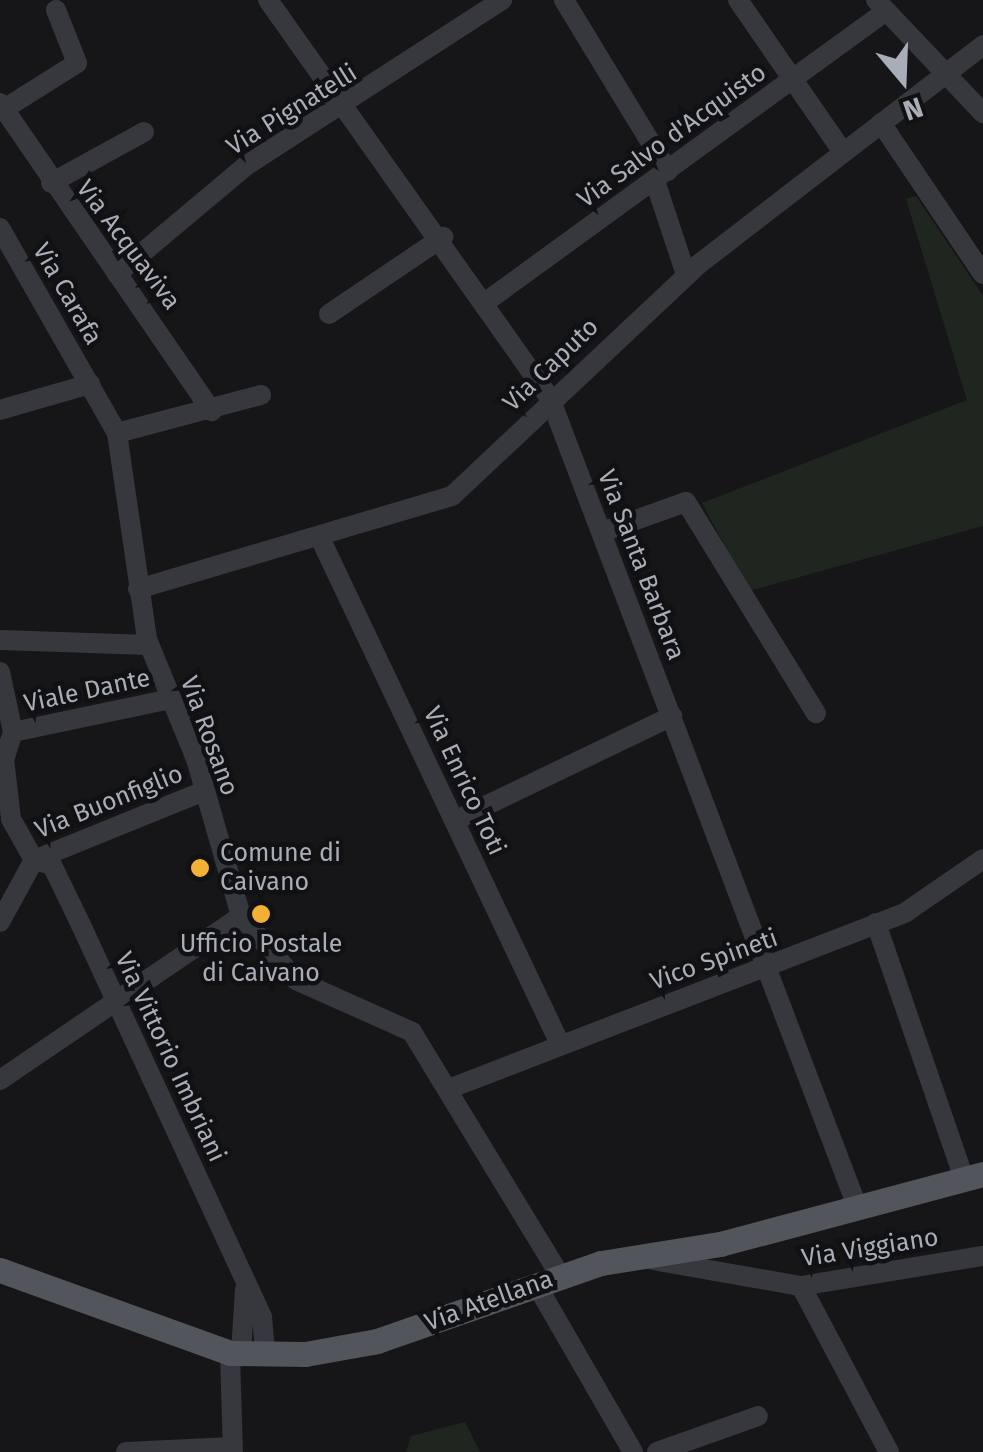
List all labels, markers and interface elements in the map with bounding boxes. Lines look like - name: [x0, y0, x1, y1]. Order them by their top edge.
- north arrow: [853, 30, 953, 130]
- street label: Via Pignatelli: [221, 58, 363, 162]
- street label: Via Salvo d'Acquisto: [572, 58, 772, 214]
- text: N: [899, 90, 927, 127]
- street label: Via Acquaviva: [70, 174, 186, 316]
- street label: Via Carafa: [26, 238, 108, 350]
- street label: Via Caputo: [497, 312, 605, 418]
- street label: Via Santa Barbara: [591, 466, 691, 664]
- street label: Viale Dante: [21, 663, 153, 719]
- street label: Via Rosano: [174, 672, 244, 800]
- street label: Via Enrico Toti: [416, 702, 512, 860]
- street label: Via Buonfiglio: [31, 759, 187, 845]
- place label: Comune di Caivano: [220, 839, 341, 898]
- marker: Comune di Caivano: [189, 857, 211, 879]
- marker: Ufficio Postale di Caivano: [250, 903, 272, 925]
- street label: Vico Spineti: [646, 923, 782, 997]
- place label: Ufficio Postale di Caivano: [180, 930, 342, 989]
- street label: Via Vittorio Imbriani: [108, 947, 232, 1167]
- street label: Via Viggiano: [799, 1222, 941, 1274]
- street label: Via Atellana: [421, 1264, 557, 1338]

